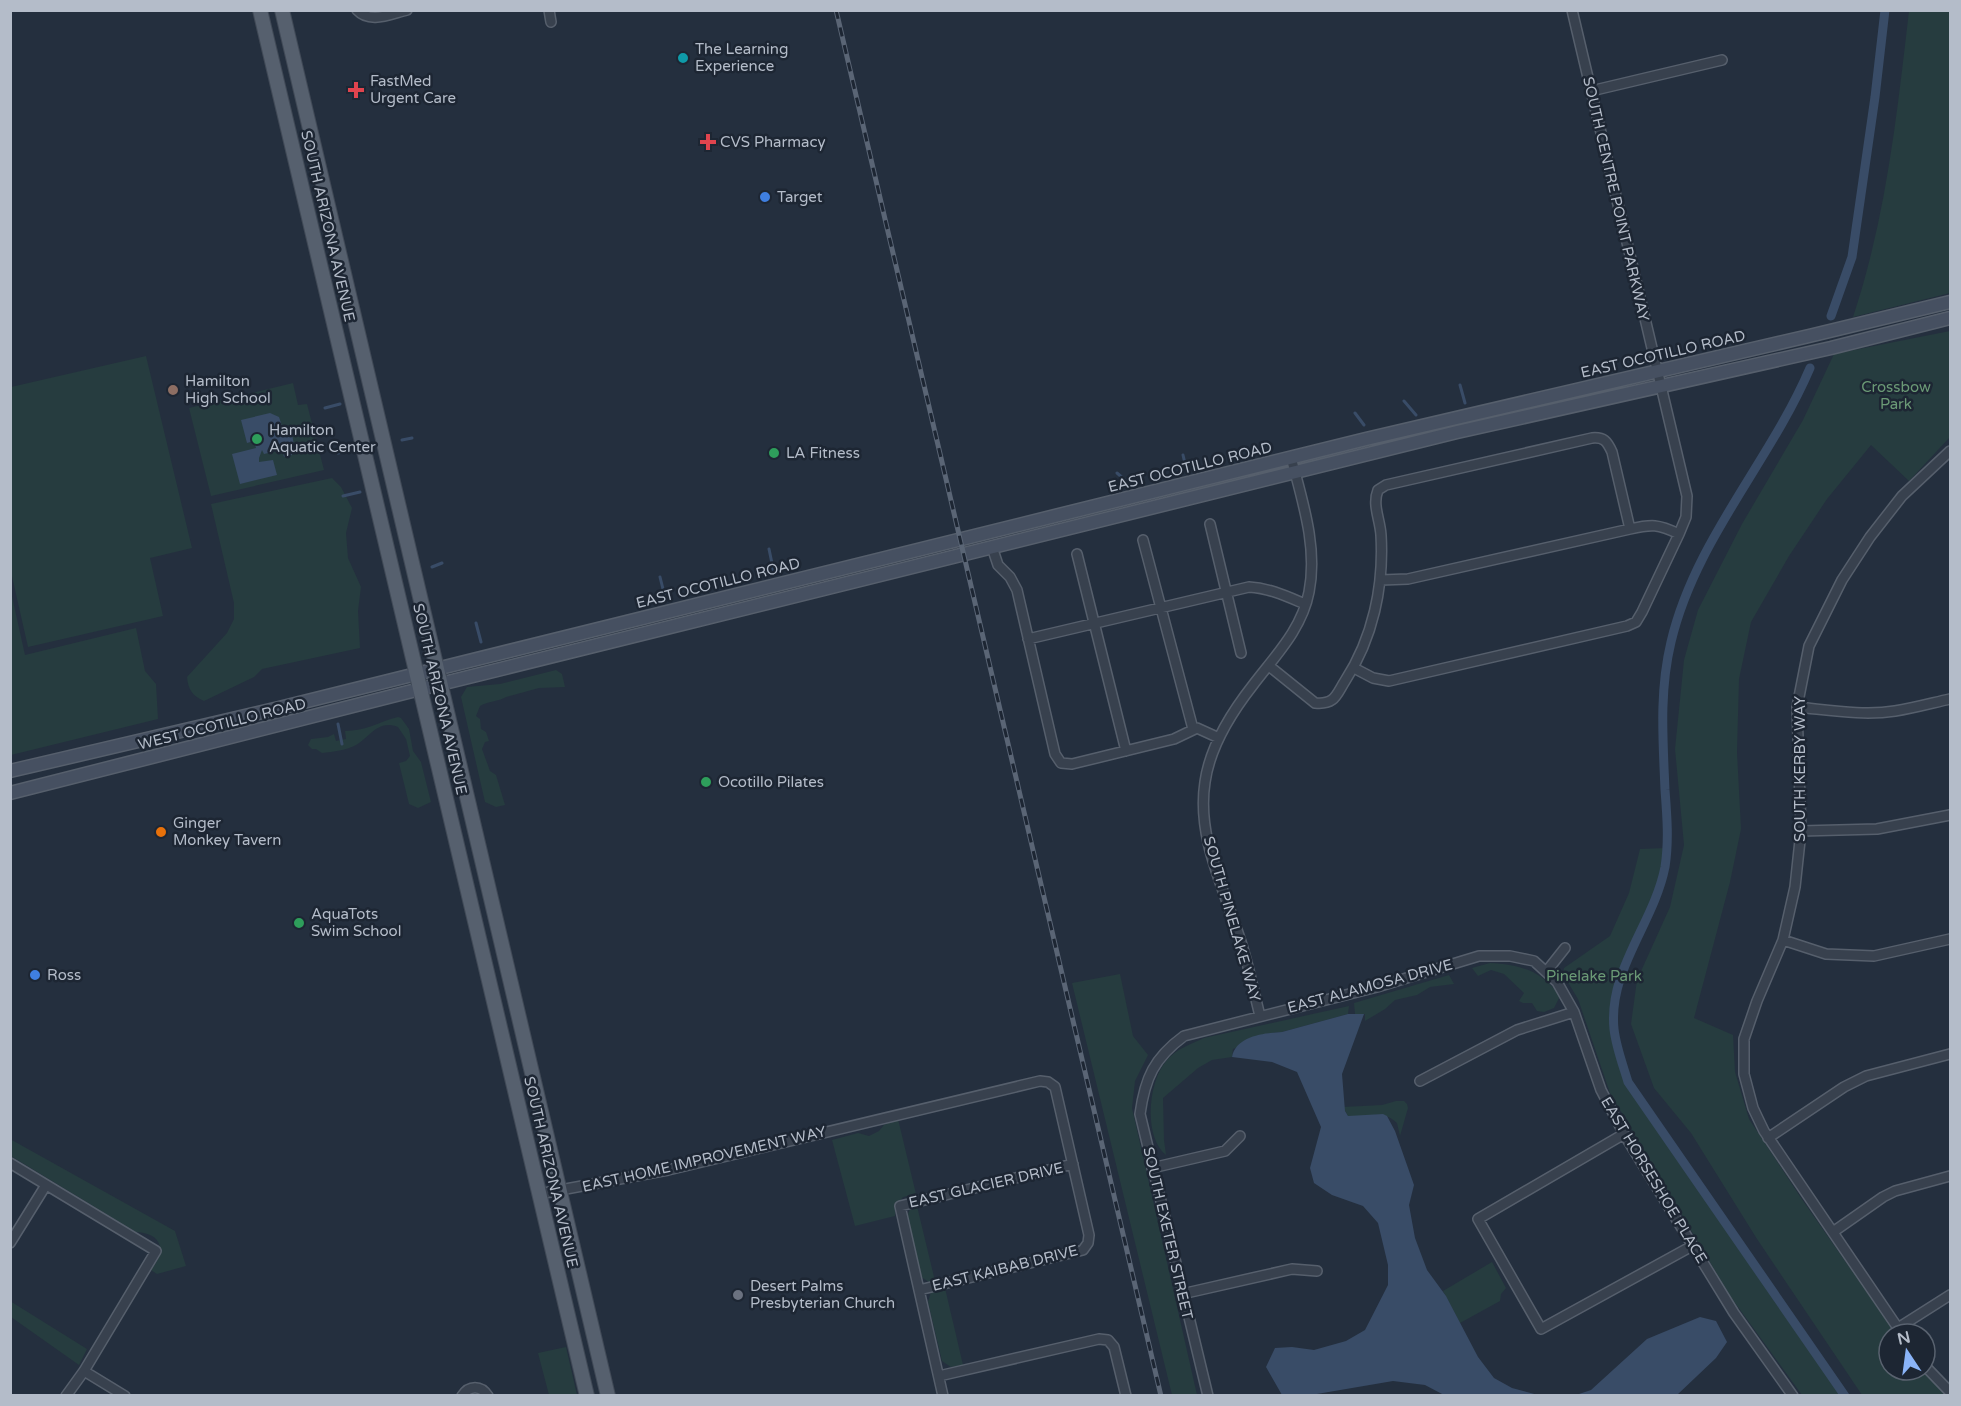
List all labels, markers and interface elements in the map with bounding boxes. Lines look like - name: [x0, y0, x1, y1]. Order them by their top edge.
- place label: The Learning Experience: [695, 40, 788, 75]
- marker: The Learning Experience: [676, 51, 690, 65]
- place label: FastMed Urgent Care: [370, 72, 456, 107]
- street label: SOUTH CENTRE POINT PARKWAY: [1579, 75, 1653, 323]
- marker: FastMed Urgent Care: [347, 81, 365, 99]
- street label: SOUTH ARIZONA AVENUE: [297, 129, 359, 323]
- place label: CVS Pharmacy: [720, 133, 825, 151]
- marker: CVS Pharmacy: [701, 135, 715, 149]
- place label: Target: [777, 188, 823, 206]
- marker: Target: [758, 190, 772, 204]
- street label: EAST OCOTILLO ROAD: [1579, 326, 1747, 382]
- place label: Hamilton High School: [185, 372, 271, 407]
- park label: Crossbow Park: [1861, 378, 1931, 413]
- marker: Hamilton High School: [166, 383, 180, 397]
- place label: Hamilton Aquatic Center: [269, 421, 376, 456]
- marker: Hamilton Aquatic Center: [250, 432, 264, 446]
- street label: EAST OCOTILLO ROAD: [1106, 438, 1274, 496]
- place label: LA Fitness: [786, 444, 860, 462]
- marker: LA Fitness: [767, 446, 781, 460]
- street label: EAST OCOTILLO ROAD: [634, 554, 802, 612]
- street label: SOUTH ARIZONA AVENUE: [409, 602, 471, 796]
- street label: WEST OCOTILLO ROAD: [136, 694, 308, 754]
- street label: SOUTH KERBY WAY: [1791, 696, 1809, 842]
- place label: Ocotillo Pilates: [718, 773, 824, 791]
- marker: Ocotillo Pilates: [699, 775, 713, 789]
- place label: Ginger Monkey Tavern: [173, 814, 281, 849]
- marker: Ginger Monkey Tavern: [154, 825, 168, 839]
- street label: SOUTH PINELAKE WAY: [1200, 834, 1264, 1004]
- place label: AquaTots Swim School: [311, 905, 401, 940]
- marker: AquaTots Swim School: [292, 916, 306, 930]
- street label: EAST ALAMOSA DRIVE: [1285, 955, 1455, 1017]
- place label: Ross: [47, 966, 81, 984]
- park label: Pinelake Park: [1546, 967, 1642, 985]
- marker: Ross: [28, 968, 42, 982]
- street label: SOUTH ARIZONA AVENUE: [520, 1075, 582, 1269]
- street label: EAST HORSESHOE PLACE: [1597, 1093, 1711, 1267]
- street label: EAST HOME IMPROVEMENT WAY: [580, 1122, 828, 1196]
- street label: SOUTH EXETER STREET: [1139, 1145, 1197, 1321]
- street label: EAST GLACIER DRIVE: [907, 1158, 1065, 1212]
- street label: EAST KAIBAB DRIVE: [930, 1241, 1080, 1295]
- place label: Desert Palms Presbyterian Church: [750, 1277, 895, 1312]
- marker: Desert Palms Presbyterian Church: [731, 1288, 745, 1302]
- north arrow: [1877, 1322, 1937, 1382]
- text: N: [1895, 1327, 1912, 1350]

